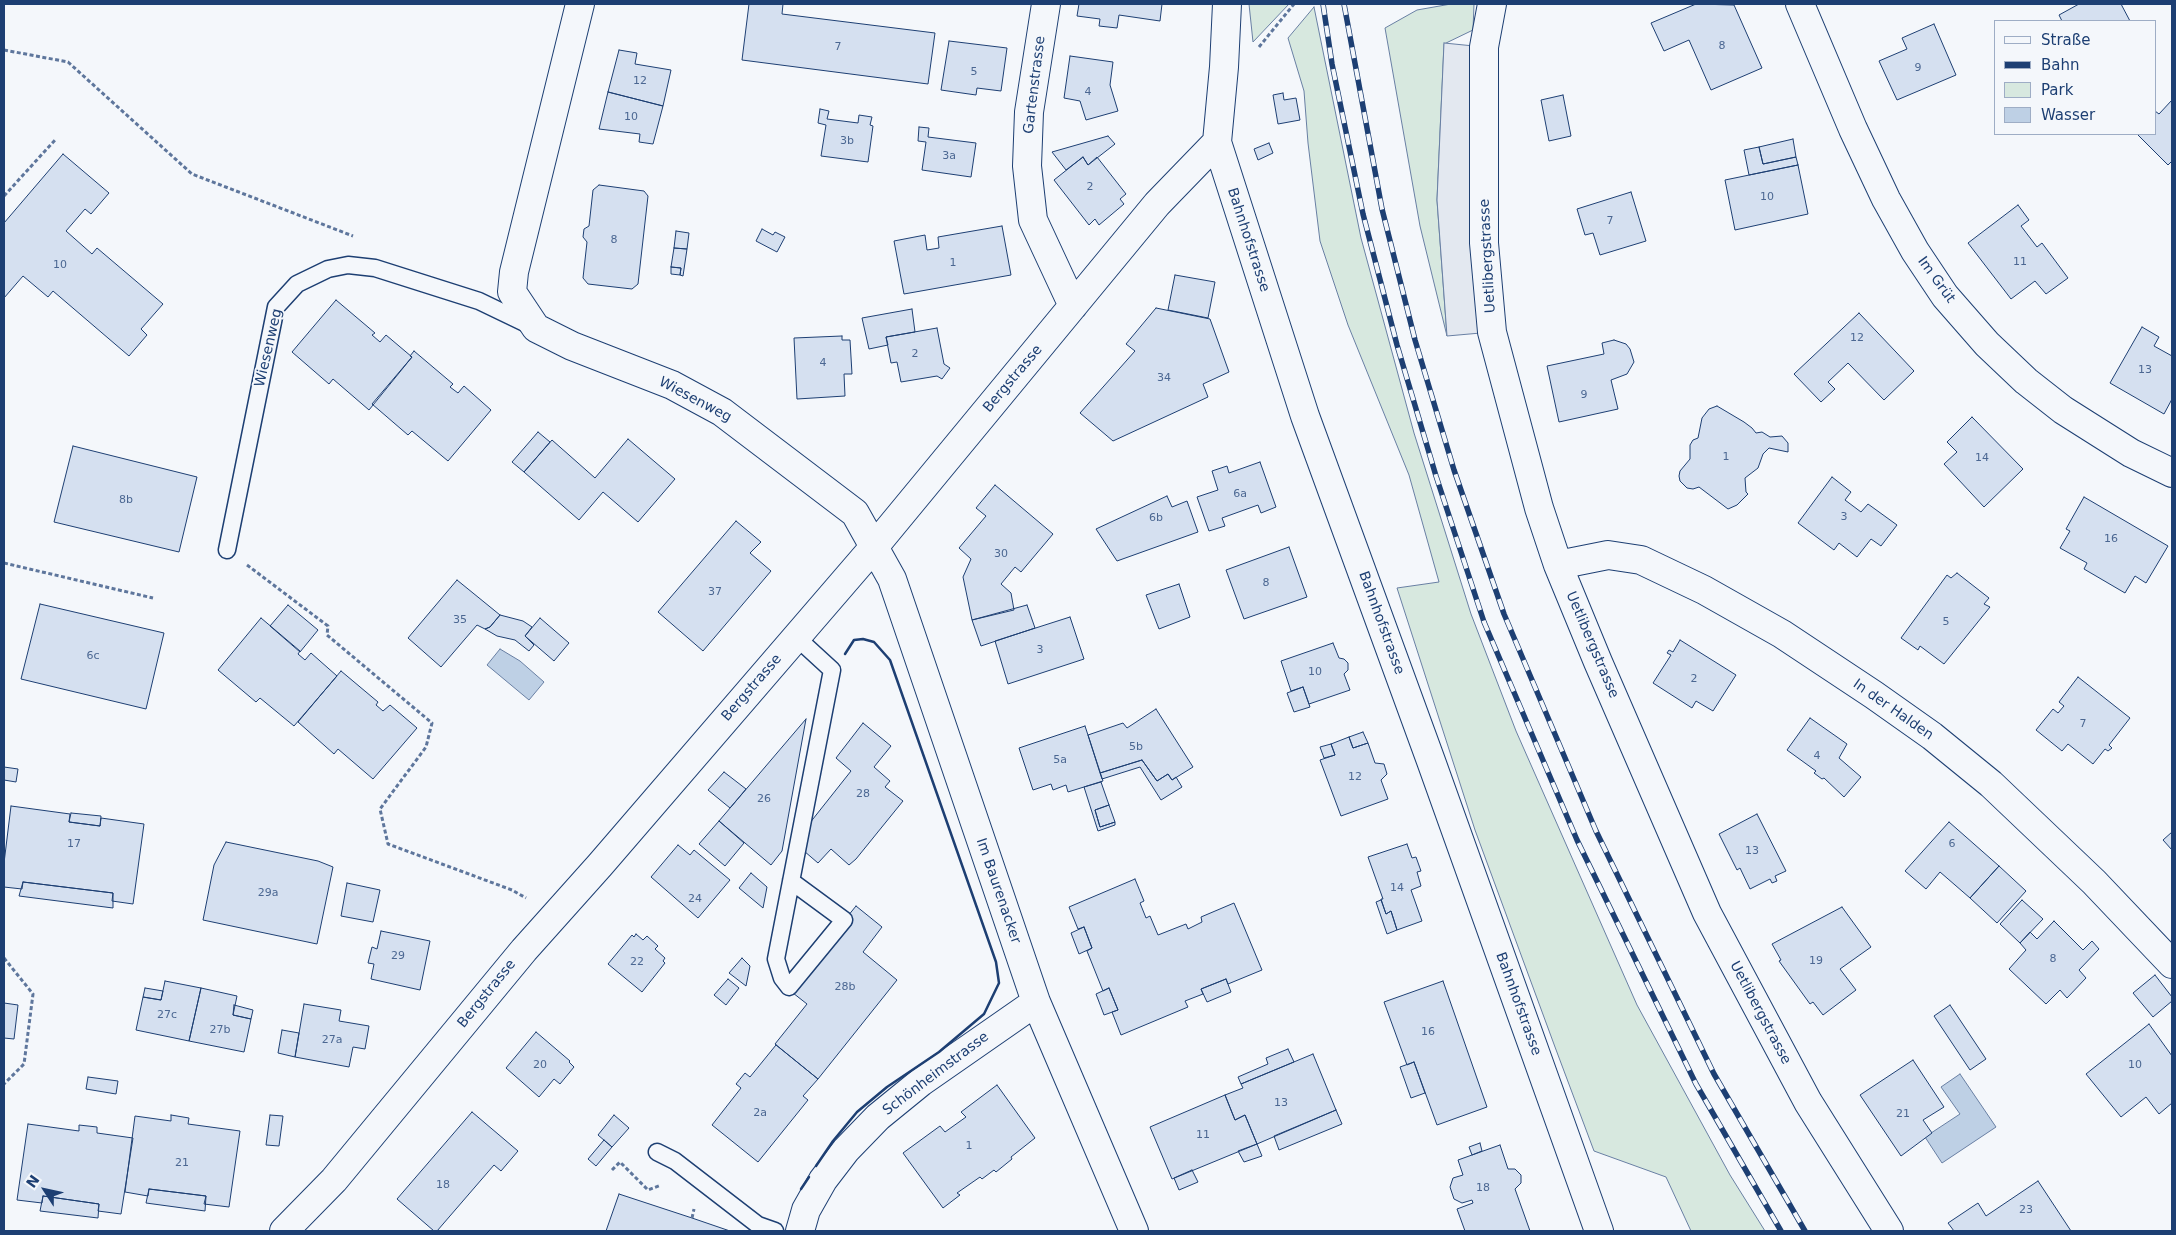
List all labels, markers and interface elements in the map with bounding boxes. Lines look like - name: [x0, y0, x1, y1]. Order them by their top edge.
- legend: [1994, 20, 2156, 135]
- text: Straße: [2041, 31, 2090, 49]
- street label: Gartenstrasse: [1021, 35, 1049, 135]
- house number: 8: [1719, 39, 1725, 53]
- house number: 7: [835, 40, 841, 54]
- text: Bahn: [2041, 56, 2080, 74]
- house number: 9: [1915, 61, 1921, 75]
- house number: 5: [971, 65, 977, 79]
- house number: 12: [633, 74, 647, 88]
- text: Park: [2041, 81, 2073, 99]
- house number: 4: [1085, 85, 1091, 99]
- text: Wasser: [2041, 106, 2095, 124]
- house number: 10: [624, 110, 638, 124]
- house number: 3b: [840, 134, 854, 148]
- house number: 3a: [942, 149, 956, 163]
- house number: 2: [1087, 180, 1093, 194]
- street label: Bahnhofstrasse: [1223, 186, 1273, 294]
- house number: 10: [1760, 190, 1774, 204]
- street label: Uetlibergstrasse: [1477, 198, 1499, 314]
- house number: 7: [1607, 214, 1613, 228]
- house number: 8: [611, 233, 617, 247]
- street label: Im Grüt: [1914, 254, 1958, 306]
- house number: 11: [2013, 255, 2027, 269]
- house number: 1: [950, 256, 956, 270]
- house number: 10: [53, 258, 67, 272]
- street label: Wiesenweg: [252, 307, 286, 389]
- house number: 12: [1850, 331, 1864, 345]
- street label: Bergstrasse: [980, 342, 1046, 416]
- house number: 2: [912, 347, 918, 361]
- house number: 4: [820, 356, 826, 370]
- house number: 13: [2138, 363, 2152, 377]
- house number: 34: [1157, 371, 1171, 385]
- street label: Wiesenweg: [656, 374, 734, 426]
- house number: 9: [1581, 388, 1587, 402]
- house number: 1: [1723, 450, 1729, 464]
- house number: 14: [1975, 451, 1989, 465]
- house number: 6a: [1233, 487, 1247, 501]
- house number: 8b: [119, 493, 133, 507]
- house number: 3: [1841, 510, 1847, 524]
- house number: 6b: [1149, 511, 1163, 525]
- house number: 16: [2104, 532, 2118, 546]
- house number: 30: [994, 547, 1008, 561]
- street label: Bahnhofstrasse: [1355, 569, 1407, 677]
- house number: 8: [1263, 576, 1269, 590]
- house number: 37: [708, 585, 722, 599]
- street label: Uetlibergstrasse: [1562, 589, 1622, 701]
- house number: 35: [453, 613, 467, 627]
- house number: 5: [1943, 615, 1949, 629]
- house number: 3: [1037, 643, 1043, 657]
- house number: 6c: [86, 649, 100, 663]
- street label: Bergstrasse: [718, 651, 786, 725]
- house number: 10: [1308, 665, 1322, 679]
- house number: 2: [1691, 672, 1697, 686]
- street label: In der Halden: [1849, 676, 1937, 744]
- house number: 7: [2080, 717, 2086, 731]
- house number: 5b: [1129, 740, 1143, 754]
- house number: 4: [1814, 749, 1820, 763]
- house number: 5a: [1053, 753, 1067, 767]
- house number: 12: [1348, 770, 1362, 784]
- house number: 28: [856, 787, 870, 801]
- house number: 26: [757, 792, 771, 806]
- street label: Im Baurenacker: [972, 836, 1024, 946]
- house number: 17: [67, 837, 81, 851]
- house number: 6: [1949, 837, 1955, 851]
- house number: 13: [1745, 844, 1759, 858]
- house number: 14: [1390, 881, 1404, 895]
- house number: 29a: [258, 886, 278, 900]
- house number: 24: [688, 892, 702, 906]
- house number: 29: [391, 949, 405, 963]
- street label: Bahnhofstrasse: [1492, 950, 1544, 1058]
- house number: 8: [2050, 952, 2056, 966]
- house number: 19: [1809, 954, 1823, 968]
- house number: 22: [630, 955, 644, 969]
- street label: Bergstrasse: [454, 956, 520, 1032]
- street label: Uetlibergstrasse: [1726, 959, 1794, 1067]
- house number: 28b: [835, 980, 855, 994]
- house number: 27c: [157, 1008, 177, 1022]
- house number: 27b: [210, 1023, 230, 1037]
- house number: 16: [1421, 1025, 1435, 1039]
- street label: Schönheimstrasse: [880, 1029, 992, 1119]
- house number: 27a: [322, 1033, 342, 1047]
- house number: 20: [533, 1058, 547, 1072]
- house number: 10: [2128, 1058, 2142, 1072]
- house number: 13: [1274, 1096, 1288, 1110]
- house number: 2a: [753, 1106, 767, 1120]
- house number: 21: [1896, 1107, 1910, 1121]
- house number: 11: [1196, 1128, 1210, 1142]
- house number: 1: [966, 1139, 972, 1153]
- house number: 21: [175, 1156, 189, 1170]
- north arrow: [20, 1165, 70, 1215]
- text: N: [23, 1172, 43, 1191]
- house number: 18: [436, 1178, 450, 1192]
- house number: 18: [1476, 1181, 1490, 1195]
- house number: 23: [2019, 1203, 2033, 1217]

